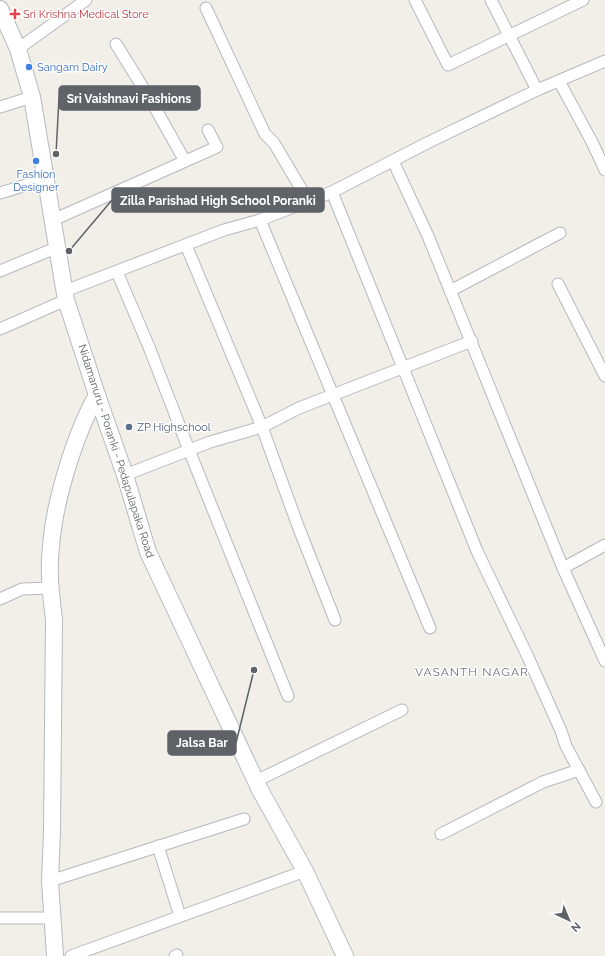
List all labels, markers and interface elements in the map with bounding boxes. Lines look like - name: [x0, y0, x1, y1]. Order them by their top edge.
- place label: Sri Krishna Medical Store: [23, 8, 149, 21]
- marker: Sri Krishna Medical Store: [10, 9, 20, 19]
- place label: Sangam Dairy: [37, 61, 108, 74]
- marker: Sangam Dairy: [24, 62, 34, 72]
- callout: Sri Vaishnavi Fashions: [59, 86, 200, 110]
- text: Sri Vaishnavi Fashions: [67, 92, 191, 106]
- marker: Fashion Designer: [31, 156, 41, 166]
- place label: Fashion Designer: [13, 168, 59, 194]
- callout: Zilla Parishad High School Poranki: [112, 188, 324, 212]
- text: Zilla Parishad High School Poranki: [120, 194, 316, 208]
- street label: Nidamanuru - Poranki - Pedapulapaka Road: [75, 343, 157, 559]
- place label: ZP Highschool: [137, 421, 211, 434]
- marker: ZP Highschool: [124, 422, 134, 432]
- district label: VASANTH NAGAR: [415, 665, 529, 679]
- callout: Jalsa Bar: [168, 731, 236, 755]
- text: Jalsa Bar: [176, 736, 228, 750]
- north arrow: [549, 900, 589, 940]
- text: N: [568, 919, 583, 934]

